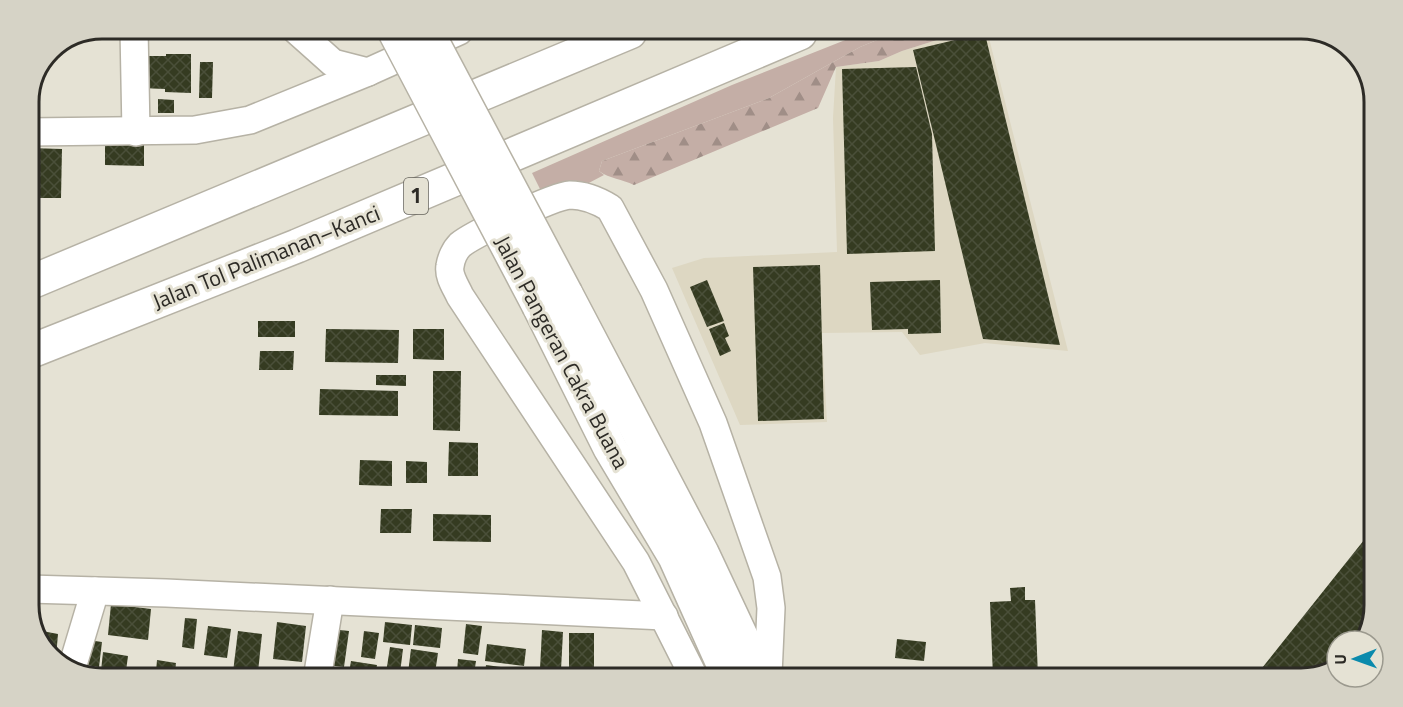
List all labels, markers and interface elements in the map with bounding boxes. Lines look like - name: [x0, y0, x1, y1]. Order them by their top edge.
- road number: 1: [404, 178, 428, 214]
- street label: Jalan Tol Palimanan–Kanci: [147, 196, 385, 318]
- street label: Jalan Pangeran Cakra Buana: [486, 229, 638, 475]
- north arrow: [1325, 629, 1385, 689]
- text: U: [1328, 654, 1352, 665]

